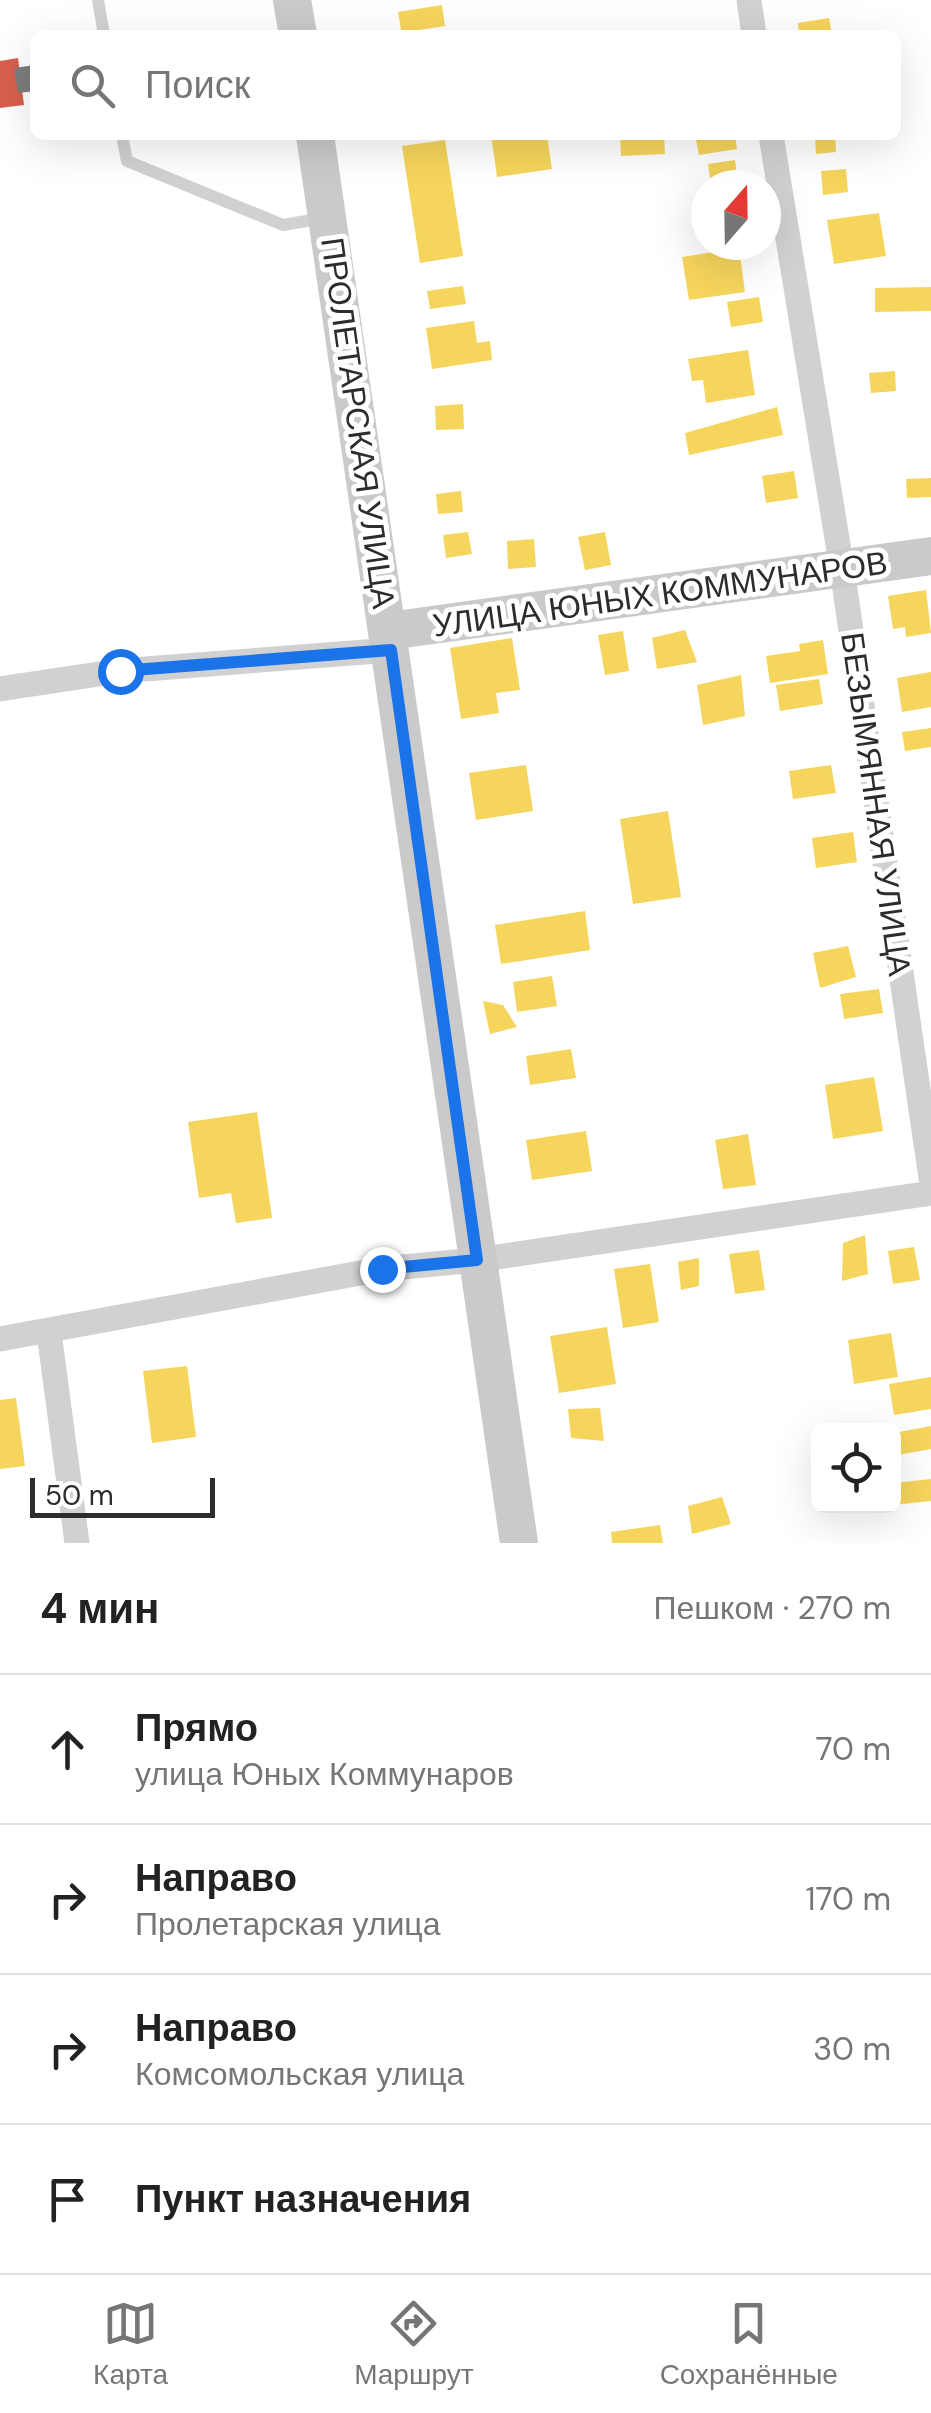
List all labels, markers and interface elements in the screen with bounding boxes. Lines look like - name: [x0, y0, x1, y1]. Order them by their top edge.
- search box: [30, 30, 901, 140]
- icon: search: [65, 58, 120, 113]
- text: Поиск: [145, 60, 250, 110]
- north arrow: [691, 170, 781, 260]
- street label: ПРОЛЕТАРСКАЯ УЛИЦА: [311, 235, 405, 612]
- street label: УЛИЦА ЮНЫХ КОММУНАРОВ: [430, 541, 890, 647]
- street label: БЕЗЫМЯННАЯ УЛИЦА: [831, 629, 921, 979]
- route start: [98, 649, 144, 695]
- route end: [360, 1247, 406, 1293]
- map controls: [811, 1423, 901, 1513]
- button: locate: [811, 1423, 901, 1513]
- scale bar: [30, 1473, 215, 1518]
- text: 50 m: [45, 1477, 114, 1514]
- text: 4 мин: [40, 1581, 159, 1636]
- text: Пешком · 270 m: [654, 1587, 891, 1629]
- text: Прямо: [135, 1703, 258, 1753]
- icon: ahead: [40, 1722, 95, 1777]
- text: 70 m: [815, 1728, 891, 1770]
- text: улица Юных Коммунаров: [135, 1753, 514, 1795]
- text: Направо: [135, 1853, 297, 1903]
- icon: right: [40, 1872, 95, 1927]
- text: 170 m: [805, 1878, 891, 1920]
- text: Пролетарская улица: [135, 1903, 441, 1945]
- text: Направо: [135, 2003, 297, 2053]
- icon: right: [40, 2022, 95, 2077]
- text: 30 m: [813, 2028, 891, 2070]
- text: Комсомольская улица: [135, 2053, 464, 2095]
- icon: arrive: [40, 2172, 95, 2227]
- text: Пункт назначения: [135, 2174, 471, 2224]
- tab: Карта: [93, 2296, 168, 2393]
- tab: Маршрут: [354, 2296, 473, 2393]
- tab: Сохранённые: [660, 2296, 838, 2393]

